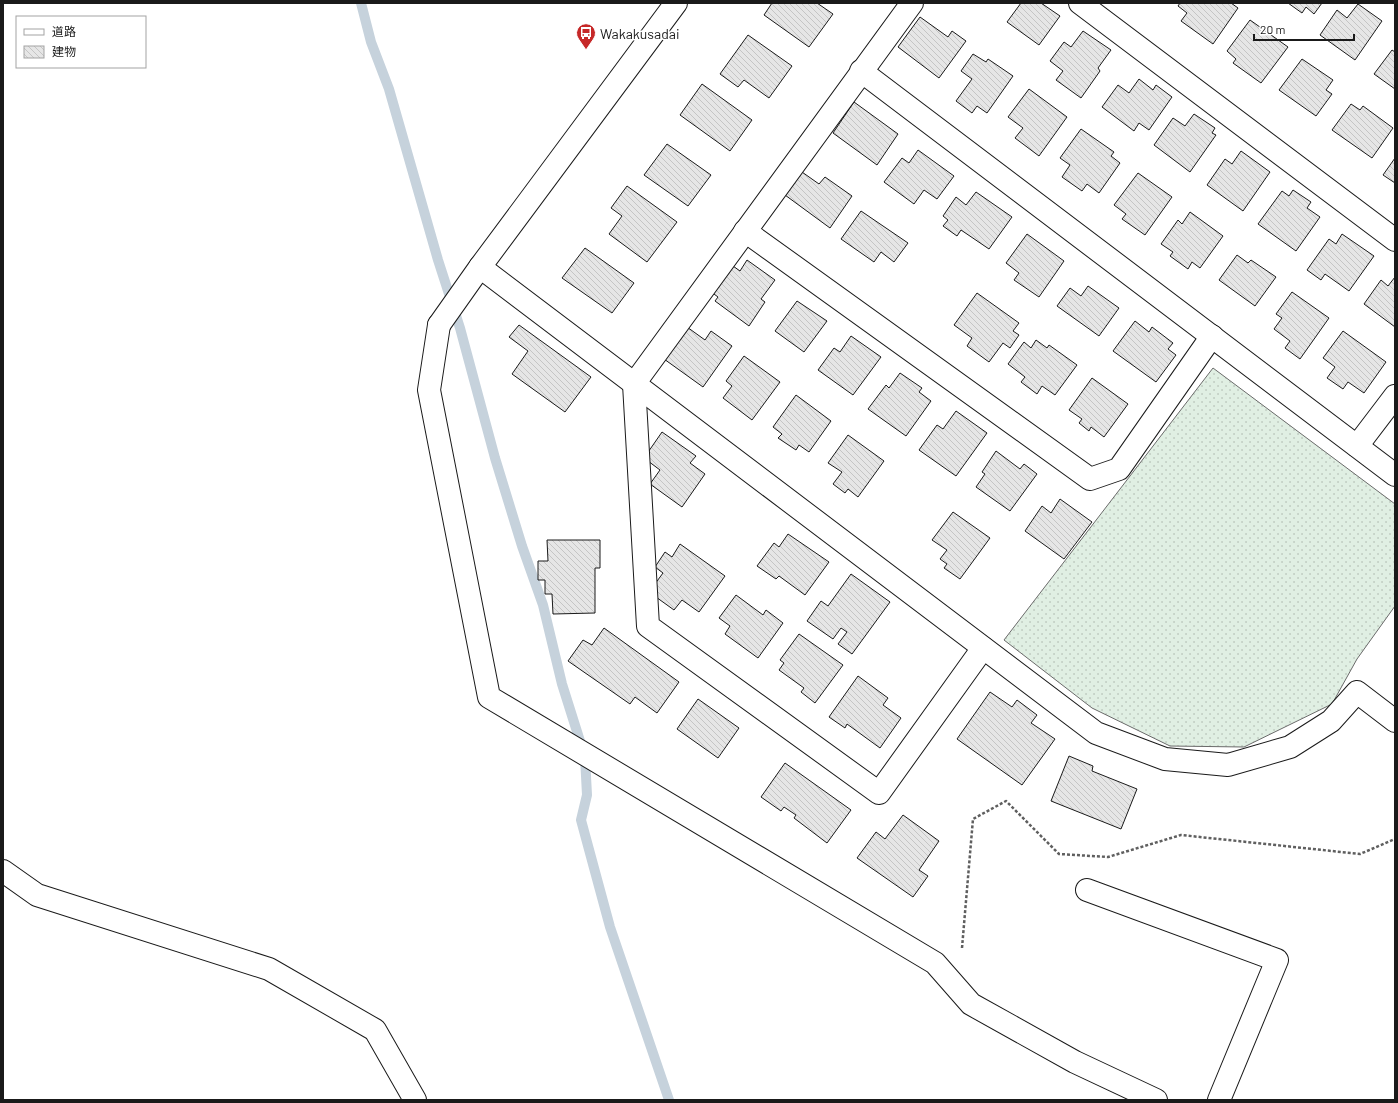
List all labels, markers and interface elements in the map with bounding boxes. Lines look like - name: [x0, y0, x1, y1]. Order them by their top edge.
- legend: [16, 16, 146, 68]
- scale bar: [1254, 16, 1354, 42]
- bus stop icon: Wakakusadai: [575, 22, 597, 50]
- text: 20 m: [1260, 22, 1286, 36]
- text: 道路: [52, 24, 76, 38]
- place label: Wakakusadai: [600, 25, 680, 42]
- text: 建物: [52, 44, 76, 58]

